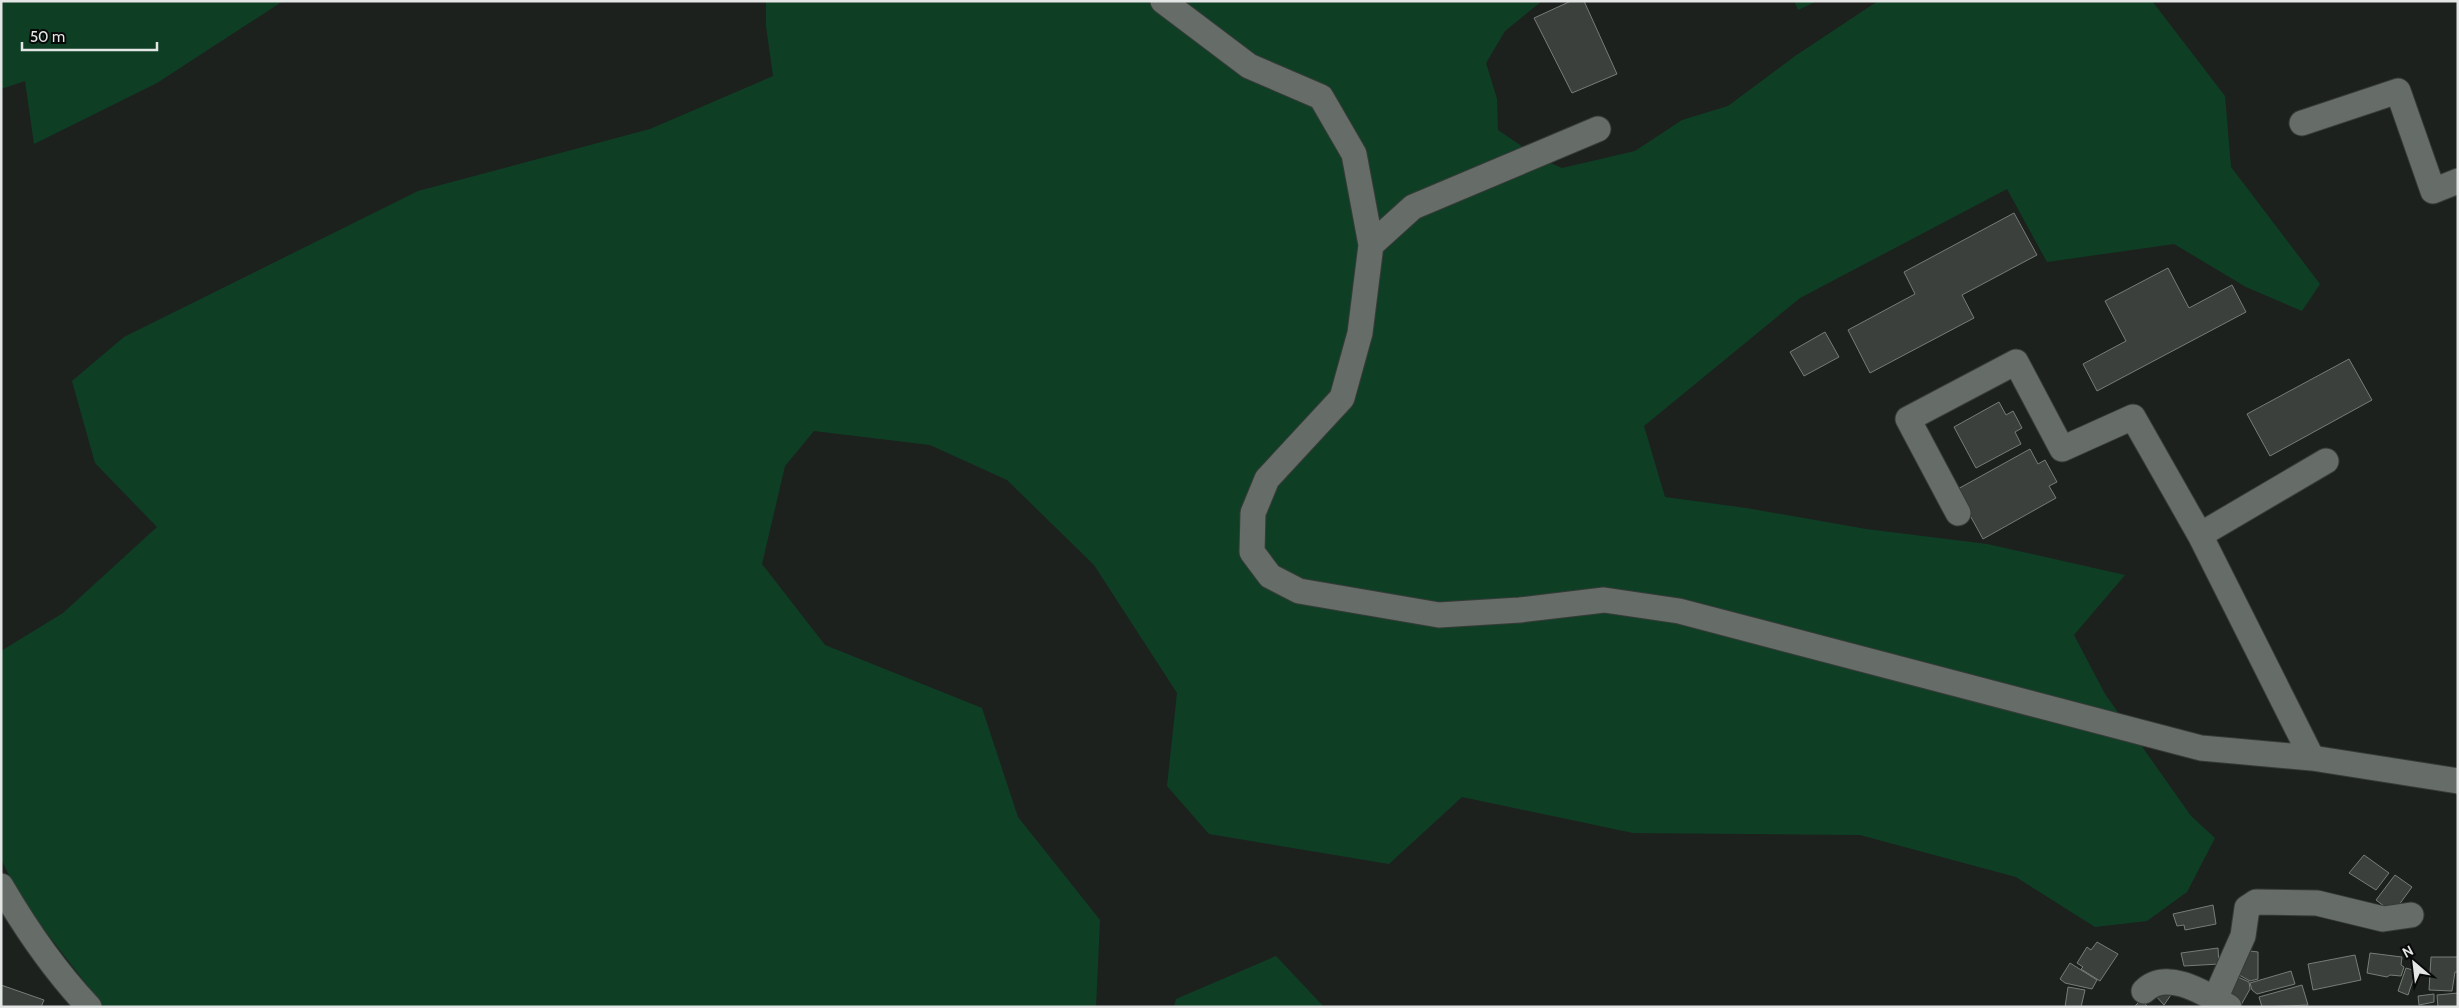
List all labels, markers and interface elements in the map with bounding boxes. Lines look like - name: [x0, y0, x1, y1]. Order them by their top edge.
- scale bar: [22, 20, 158, 52]
- text: 50 m: [30, 28, 65, 46]
- north arrow: [2389, 938, 2439, 988]
- text: N: [2399, 941, 2416, 962]

